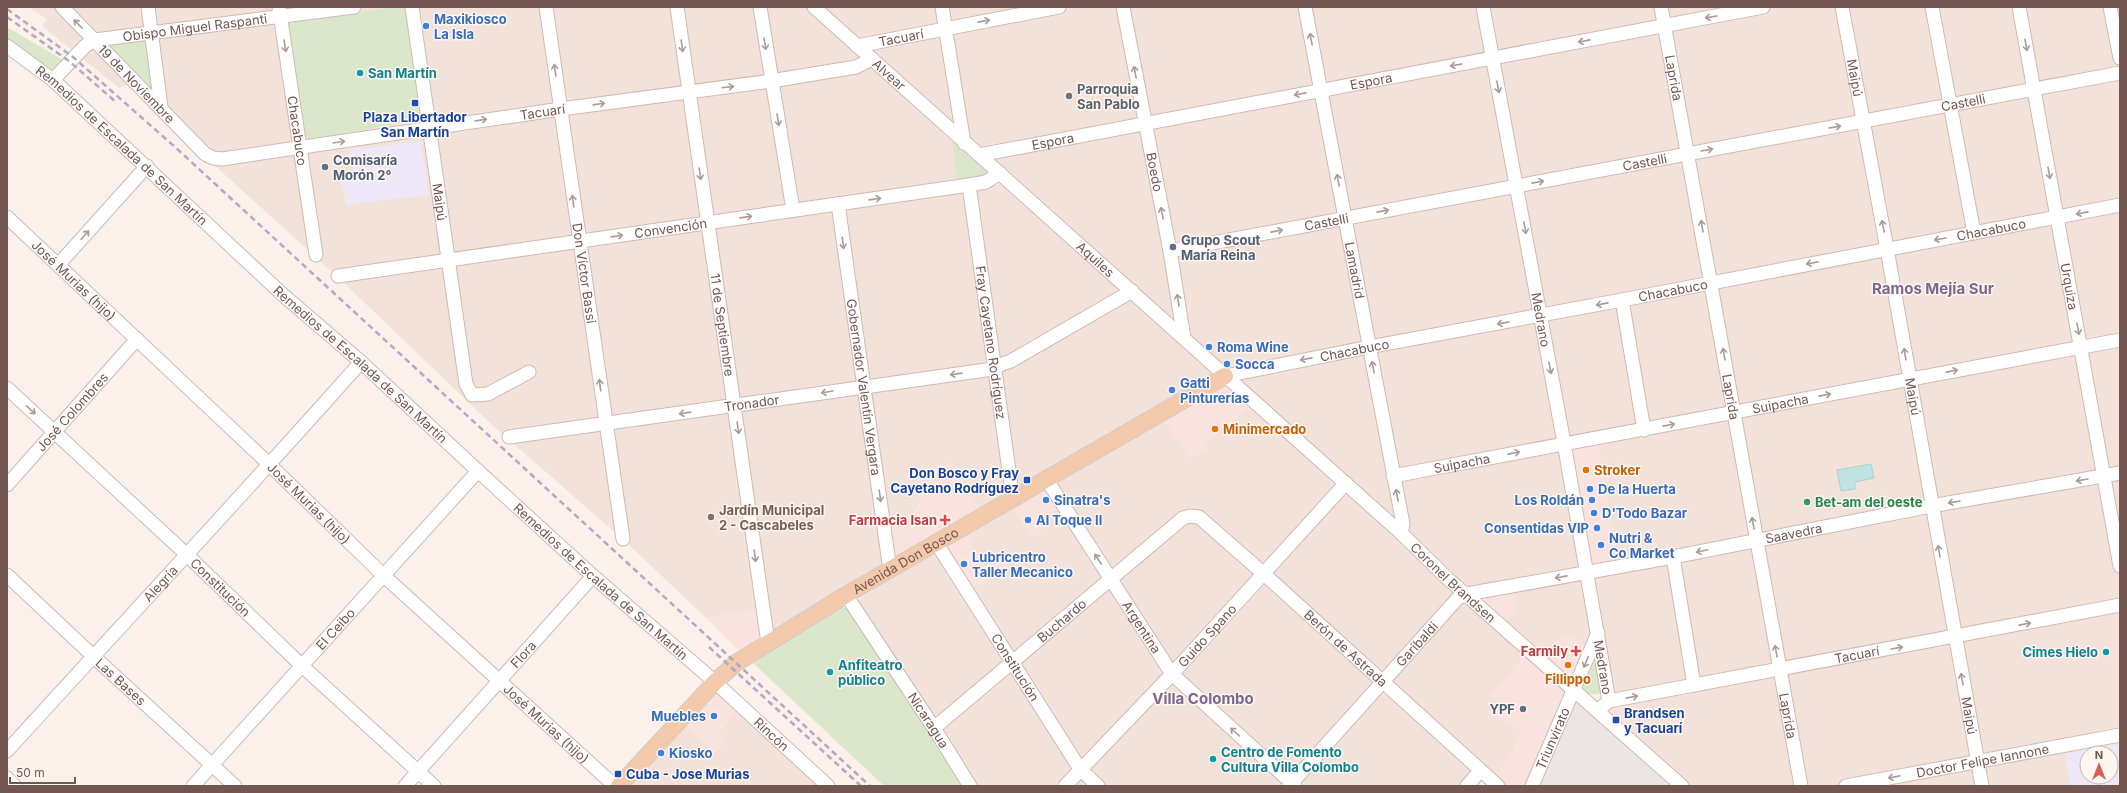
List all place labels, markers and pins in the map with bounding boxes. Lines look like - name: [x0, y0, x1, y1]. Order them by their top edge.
- place label: Maxikiosco La Isla: [434, 11, 507, 42]
- marker: Maxikiosco La Isla: [421, 21, 431, 31]
- place label: San Martín: [368, 65, 437, 81]
- marker: San Martín: [355, 68, 365, 78]
- place label: Parroquia San Pablo: [1077, 81, 1140, 112]
- marker: Parroquia San Pablo: [1064, 91, 1074, 101]
- marker: Plaza Libertador San Martín: [410, 98, 420, 108]
- place label: Plaza Libertador San Martín: [363, 109, 468, 140]
- place label: Comisaría Morón 2°: [333, 152, 397, 183]
- marker: Comisaría Morón 2°: [320, 162, 330, 172]
- place label: Grupo Scout María Reina: [1181, 232, 1261, 263]
- marker: Grupo Scout María Reina: [1168, 242, 1178, 252]
- place label: Roma Wine: [1217, 339, 1289, 355]
- marker: Roma Wine: [1204, 342, 1214, 352]
- place label: Socca: [1235, 356, 1274, 372]
- marker: Socca: [1222, 359, 1232, 369]
- place label: Gatti Pinturerías: [1180, 375, 1249, 406]
- marker: Gatti Pinturerías: [1167, 385, 1177, 395]
- place label: Minimercado: [1223, 421, 1306, 437]
- marker: Minimercado: [1210, 424, 1220, 434]
- place label: Stroker: [1594, 462, 1641, 478]
- place label: Don Bosco y Fray Cayetano Rodríguez: [891, 465, 1019, 496]
- marker: Stroker: [1581, 465, 1591, 475]
- marker: Don Bosco y Fray Cayetano Rodríguez: [1022, 475, 1032, 485]
- place label: De la Huerta: [1598, 481, 1676, 497]
- marker: De la Huerta: [1585, 484, 1595, 494]
- place label: Sinatra's: [1054, 492, 1110, 508]
- place label: Los Roldán: [1515, 492, 1584, 508]
- place label: Bet-am del oeste: [1815, 494, 1923, 510]
- marker: Sinatra's: [1041, 495, 1051, 505]
- marker: Los Roldán: [1587, 495, 1597, 505]
- marker: Bet-am del oeste: [1802, 497, 1812, 507]
- place label: Jardín Municipal 2 - Cascabeles: [719, 502, 824, 533]
- place label: D'Todo Bazar: [1602, 505, 1688, 521]
- marker: D'Todo Bazar: [1589, 508, 1599, 518]
- marker: Jardín Municipal 2 - Cascabeles: [706, 512, 716, 522]
- place label: Farmacia Isan: [849, 512, 937, 528]
- place label: Al Toque II: [1036, 512, 1102, 528]
- marker: Farmacia Isan: [940, 515, 950, 525]
- marker: Al Toque II: [1023, 515, 1033, 525]
- place label: Consentidas VIP: [1484, 520, 1589, 536]
- marker: Consentidas VIP: [1592, 523, 1602, 533]
- place label: Nutri & Co Market: [1609, 530, 1675, 561]
- marker: Nutri & Co Market: [1596, 540, 1606, 550]
- place label: Lubricentro Taller Mecanico: [972, 549, 1073, 580]
- marker: Lubricentro Taller Mecanico: [959, 559, 969, 569]
- place label: Farmily: [1521, 643, 1568, 659]
- place label: Cimes Hielo: [2022, 644, 2098, 660]
- marker: Farmily: [1571, 646, 1581, 656]
- marker: Cimes Hielo: [2101, 647, 2111, 657]
- place label: Anfiteatro público: [838, 657, 902, 688]
- marker: Fillippo: [1563, 660, 1573, 670]
- marker: Anfiteatro público: [825, 667, 835, 677]
- place label: Fillippo: [1545, 671, 1591, 687]
- place label: YPF: [1489, 701, 1515, 717]
- marker: YPF: [1518, 704, 1528, 714]
- place label: Brandsen y Tacuarí: [1624, 705, 1685, 736]
- place label: Muebles: [651, 708, 706, 724]
- marker: Muebles: [709, 711, 719, 721]
- marker: Brandsen y Tacuarí: [1611, 715, 1621, 725]
- place label: Centro de Fomento Cultura Villa Colombo: [1221, 744, 1359, 775]
- place label: Kiosko: [669, 745, 712, 761]
- marker: Kiosko: [656, 748, 666, 758]
- marker: Centro de Fomento Cultura Villa Colombo: [1208, 754, 1218, 764]
- place label: Cuba - Jose Murias: [626, 766, 749, 782]
- marker: Cuba - Jose Murias: [613, 769, 623, 779]

